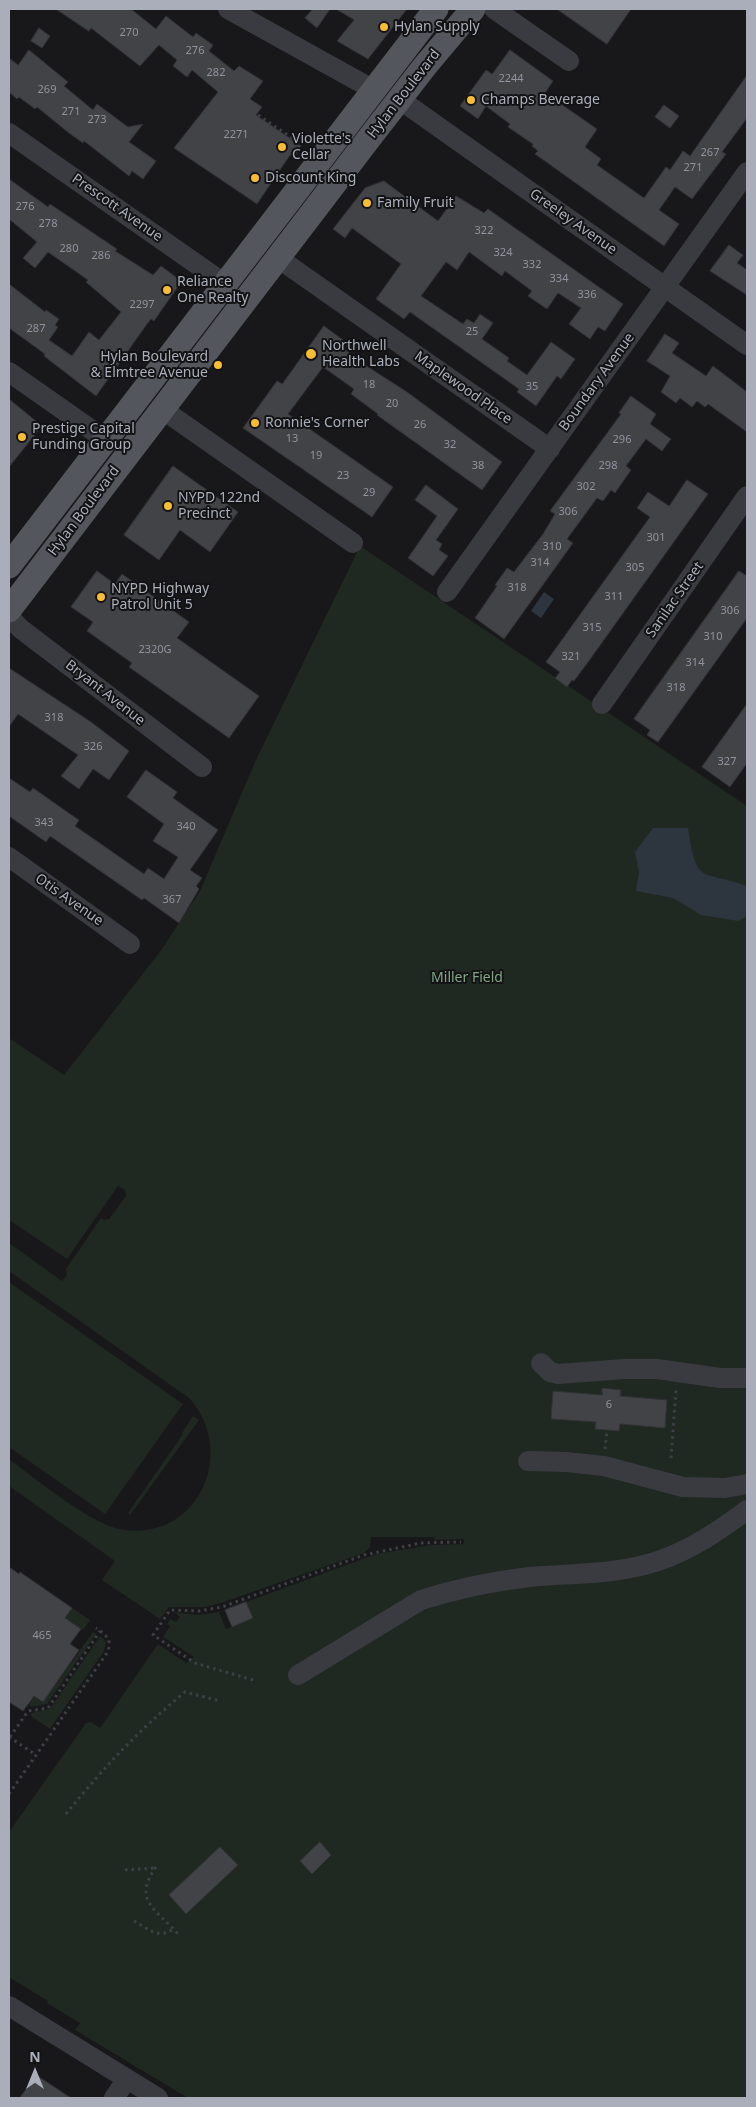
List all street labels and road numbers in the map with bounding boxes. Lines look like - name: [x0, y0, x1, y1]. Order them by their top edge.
- street label: Hylan Boulevard: [364, 46, 444, 142]
- street label: Prescott Avenue: [68, 171, 166, 245]
- street label: Greeley Avenue: [526, 186, 620, 258]
- street label: Boundary Avenue: [556, 330, 638, 434]
- street label: Maplewood Place: [411, 348, 515, 428]
- street label: Hylan Boulevard: [45, 463, 123, 559]
- street label: Sanilac Street: [643, 559, 707, 641]
- street label: Bryant Avenue: [62, 657, 148, 729]
- street label: Otis Avenue: [32, 870, 106, 930]

